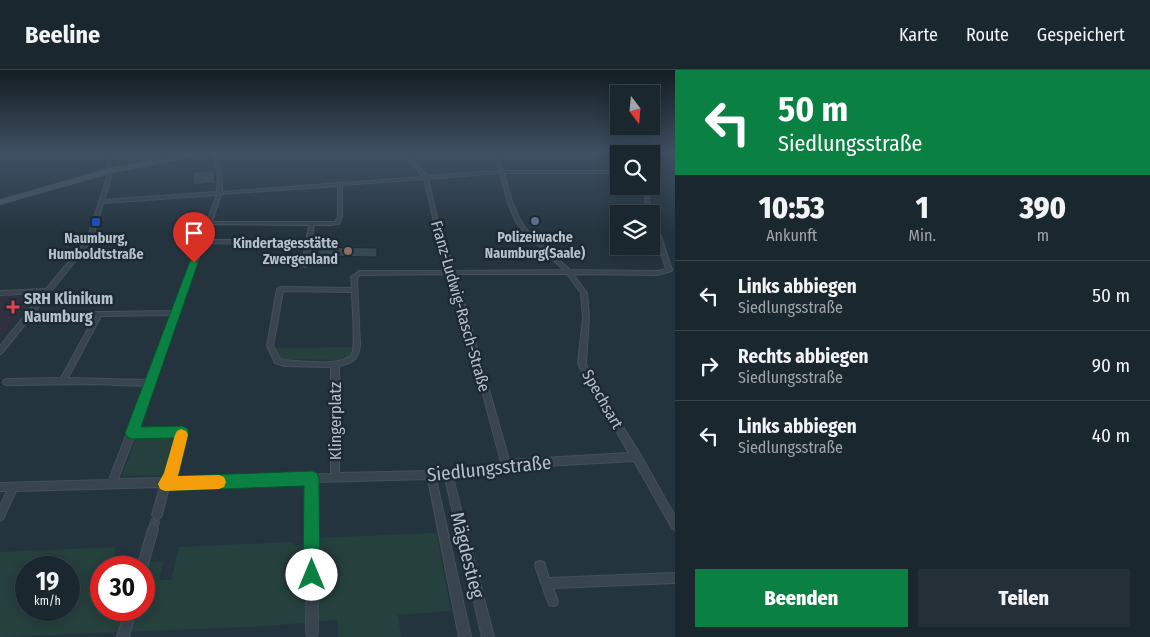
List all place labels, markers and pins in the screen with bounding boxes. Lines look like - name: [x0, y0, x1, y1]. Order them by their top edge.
- pin: [173, 212, 215, 263]
- marker: Polizeiwache Naumburg(Saale): [529, 215, 541, 227]
- marker: Naumburg, Humboldtstraße: [90, 216, 102, 228]
- place label: Polizeiwache Naumburg(Saale): [485, 229, 585, 262]
- place label: Naumburg, Humboldtstraße: [48, 230, 144, 263]
- place label: Kindertagesstätte Zwergenland: [233, 235, 338, 268]
- marker: Kindertagesstätte Zwergenland: [342, 245, 354, 257]
- place label: SRH Klinikum Naumburg: [24, 289, 113, 326]
- marker: SRH Klinikum Naumburg: [6, 300, 20, 314]

